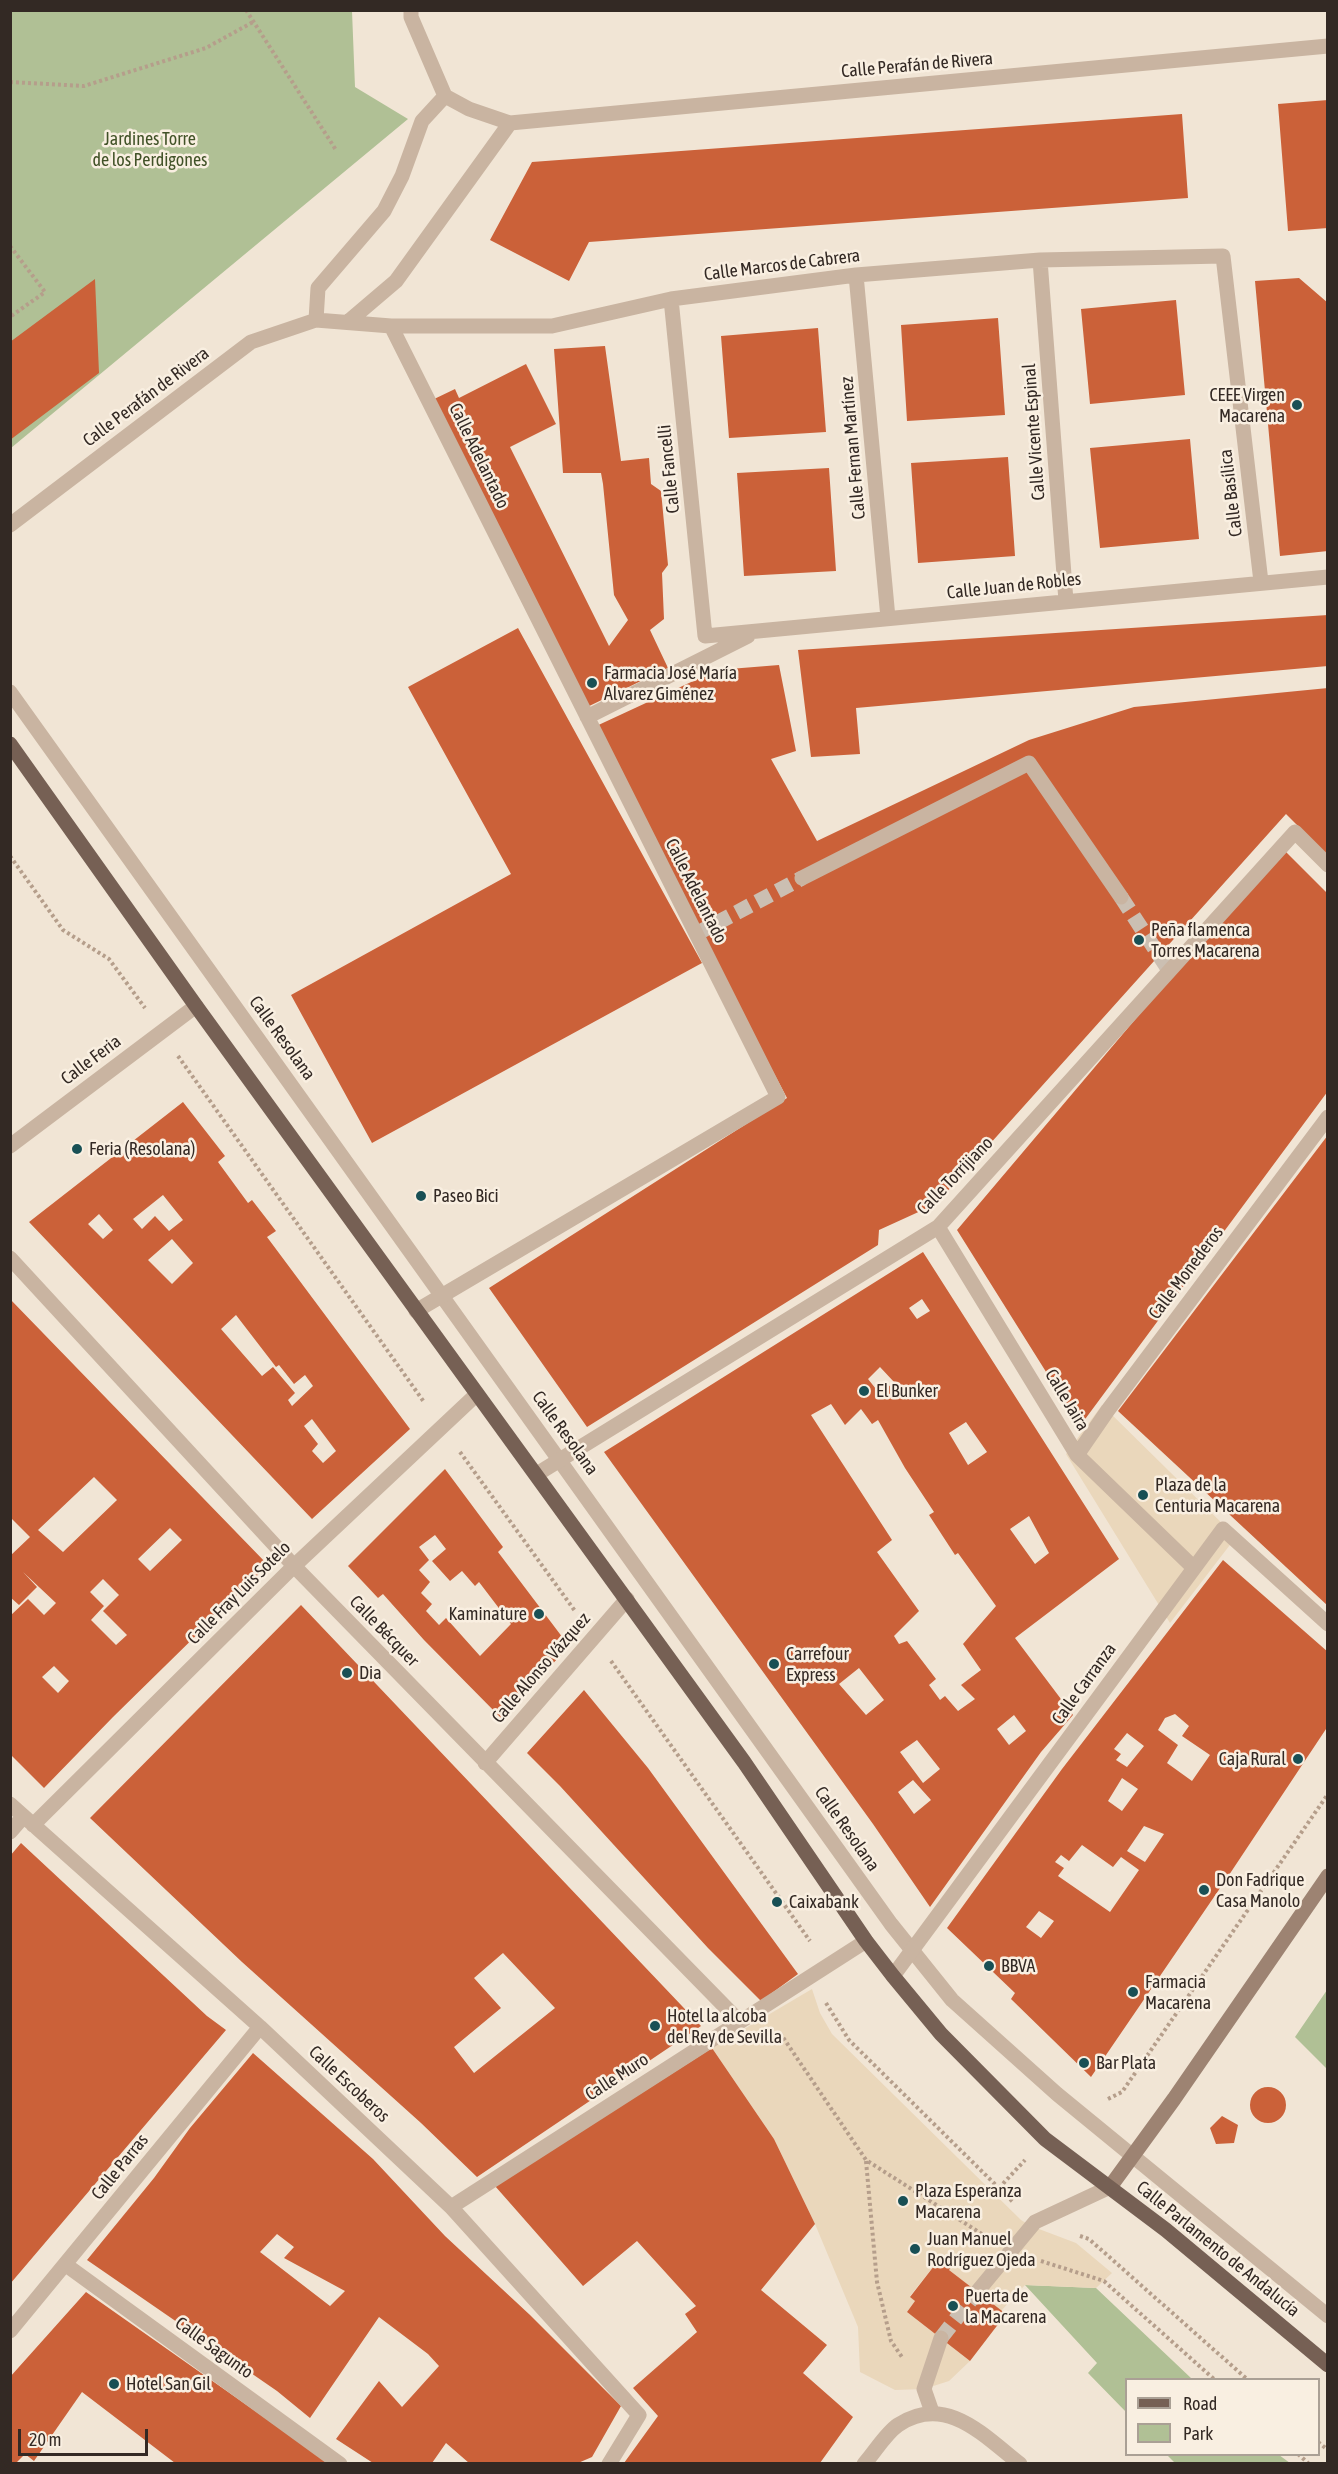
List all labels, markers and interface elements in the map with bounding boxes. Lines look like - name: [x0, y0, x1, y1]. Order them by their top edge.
- street label: Calle Perafán de Rivera: [840, 48, 994, 82]
- park label: Jardines Torre de los Perdigones: [93, 128, 207, 170]
- street label: Calle Marcos de Cabrera: [703, 245, 861, 285]
- street label: Calle Perafán de Rivera: [79, 343, 213, 451]
- street label: Calle Vicente Espinal: [1018, 363, 1050, 501]
- street label: Calle Fernan Martínez: [836, 376, 870, 520]
- place label: CEEE Virgen Macarena: [1209, 384, 1285, 426]
- marker: CEEE Virgen Macarena: [1290, 398, 1304, 412]
- street label: Calle Adelantado: [444, 400, 514, 512]
- street label: Calle Fancelli: [654, 424, 684, 514]
- street label: Calle Basílica: [1215, 448, 1247, 538]
- street label: Calle Juan de Robles: [946, 568, 1082, 604]
- place label: Farmacia José María Alvarez Giménez: [604, 662, 737, 704]
- marker: Farmacia José María Alvarez Giménez: [585, 676, 599, 690]
- street label: Calle Adelantado: [660, 835, 732, 947]
- place label: Peña flamenca Torres Macarena: [1151, 919, 1260, 962]
- marker: Peña flamenca Torres Macarena: [1132, 933, 1146, 947]
- street label: Calle Resolana: [244, 992, 320, 1084]
- street label: Calle Feria: [57, 1031, 125, 1089]
- street label: Calle Torrijiano: [912, 1132, 998, 1220]
- place label: Feria (Resolana): [89, 1138, 195, 1160]
- marker: Feria (Resolana): [70, 1142, 84, 1156]
- place label: Paseo Bici: [433, 1185, 499, 1207]
- marker: Paseo Bici: [414, 1189, 428, 1203]
- street label: Calle Monederos: [1144, 1222, 1228, 1324]
- street label: Calle Jaira: [1040, 1365, 1094, 1435]
- place label: El Bunker: [876, 1380, 938, 1402]
- marker: El Bunker: [857, 1384, 871, 1398]
- street label: Calle Resolana: [527, 1387, 603, 1479]
- place label: Plaza de la Centuria Macarena: [1155, 1474, 1280, 1516]
- marker: Plaza de la Centuria Macarena: [1136, 1488, 1150, 1502]
- street label: Calle Fray Luis Sotelo: [183, 1537, 295, 1649]
- street label: Calle Bécquer: [345, 1591, 423, 1671]
- place label: Kaminature: [449, 1603, 527, 1625]
- marker: Kaminature: [532, 1607, 546, 1621]
- street label: Calle Alonso Vázquez: [487, 1608, 595, 1728]
- street label: Calle Carranza: [1047, 1639, 1121, 1729]
- place label: Carrefour Express: [786, 1643, 849, 1686]
- marker: Carrefour Express: [767, 1657, 781, 1671]
- place label: Dia: [359, 1662, 382, 1684]
- marker: Dia: [340, 1666, 354, 1680]
- place label: Caja Rural: [1219, 1748, 1286, 1770]
- marker: Caja Rural: [1291, 1752, 1305, 1766]
- street label: Calle Resolana: [810, 1782, 884, 1876]
- place label: Don Fadrique Casa Manolo: [1216, 1869, 1304, 1912]
- marker: Don Fadrique Casa Manolo: [1197, 1883, 1211, 1897]
- place label: Caixabank: [789, 1891, 859, 1913]
- marker: Caixabank: [770, 1895, 784, 1909]
- place label: BBVA: [1001, 1955, 1035, 1977]
- marker: BBVA: [982, 1959, 996, 1973]
- place label: Farmacia Macarena: [1145, 1971, 1211, 2014]
- marker: Farmacia Macarena: [1126, 1985, 1140, 1999]
- place label: Hotel la alcoba del Rey de Sevilla: [667, 2005, 782, 2048]
- marker: Hotel la alcoba del Rey de Sevilla: [648, 2019, 662, 2033]
- street label: Calle Escoberos: [304, 2041, 394, 2127]
- street label: Calle Muro: [581, 2049, 653, 2105]
- place label: Bar Plata: [1096, 2052, 1156, 2074]
- marker: Bar Plata: [1077, 2056, 1091, 2070]
- street label: Calle Parras: [87, 2130, 153, 2204]
- street label: Calle Parlamento de Andalucía: [1132, 2176, 1304, 2322]
- place label: Plaza Esperanza Macarena: [915, 2180, 1022, 2222]
- marker: Plaza Esperanza Macarena: [896, 2194, 910, 2208]
- place label: Juan Manuel Rodríguez Ojeda: [927, 2228, 1036, 2270]
- marker: Juan Manuel Rodríguez Ojeda: [908, 2242, 922, 2256]
- place label: Puerta de la Macarena: [965, 2285, 1047, 2328]
- marker: Puerta de la Macarena: [946, 2299, 960, 2313]
- street label: Calle Sagunto: [171, 2313, 257, 2383]
- place label: Hotel San Gil: [126, 2373, 211, 2395]
- marker: Hotel San Gil: [107, 2377, 121, 2391]
- legend: [1125, 2378, 1320, 2456]
- text: Road: [1183, 2393, 1217, 2414]
- scale bar: [21, 2417, 152, 2455]
- text: Park: [1183, 2423, 1213, 2444]
- text: 20 m: [29, 2429, 61, 2450]

